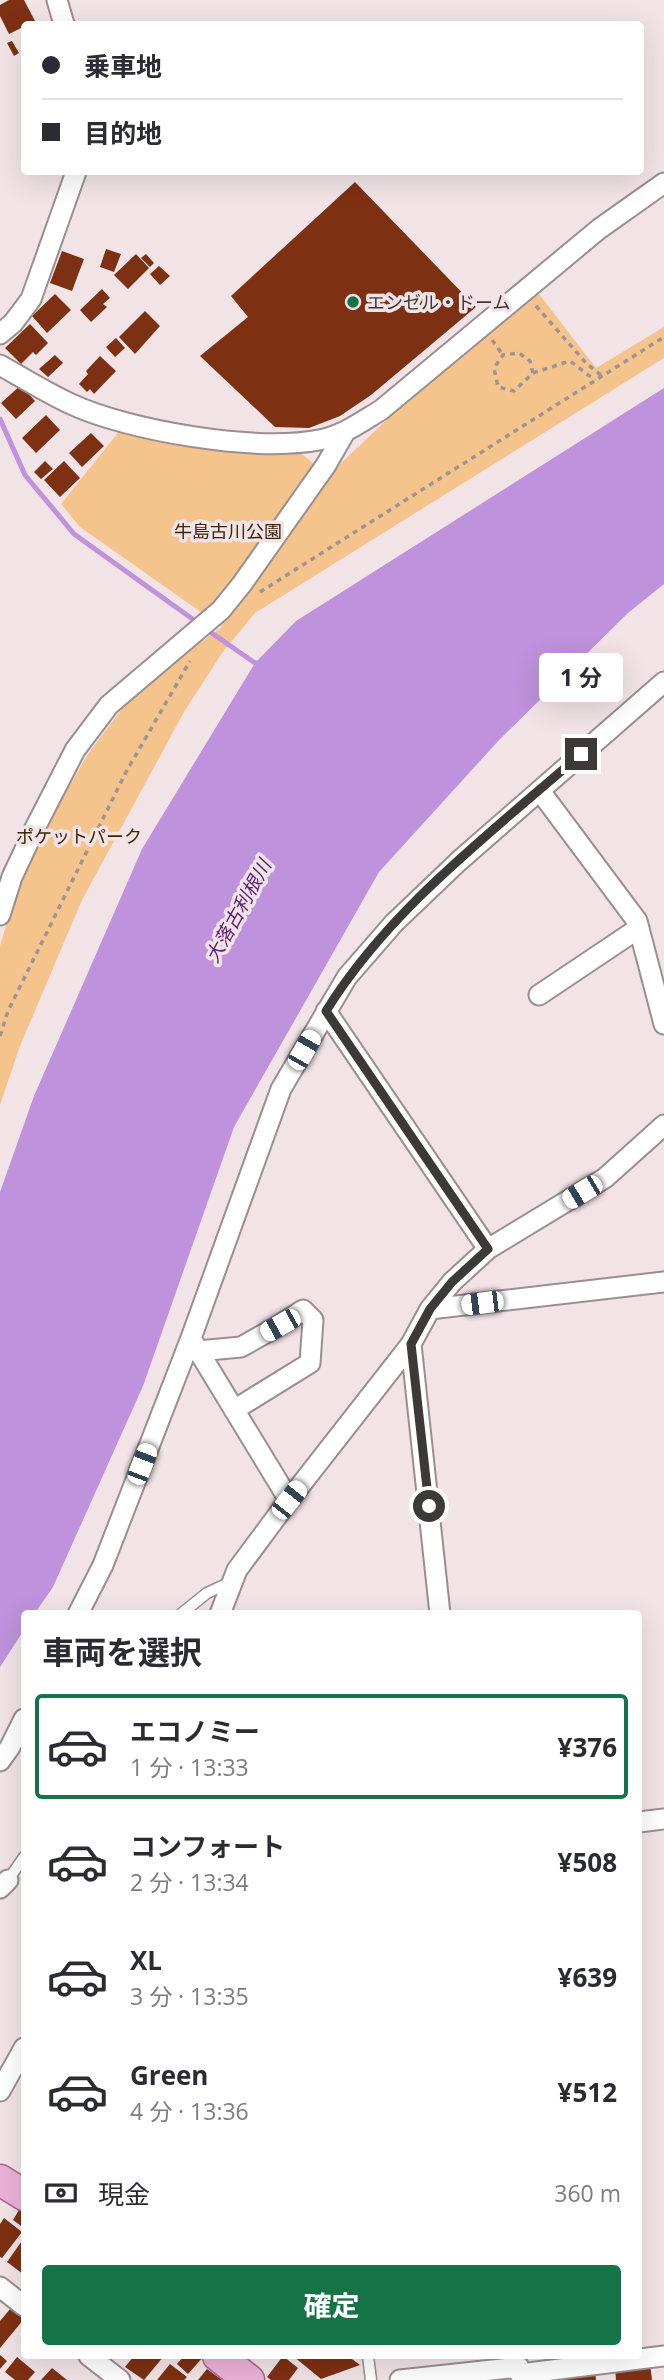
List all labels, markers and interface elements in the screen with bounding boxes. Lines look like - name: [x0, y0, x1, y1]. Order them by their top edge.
- text: 乗車地: [84, 48, 162, 84]
- text: 目的地: [84, 115, 162, 151]
- place label: エンゼル・ドーム: [367, 290, 510, 314]
- marker: エンゼル・ドーム: [345, 294, 361, 310]
- park label: 牛島古川公園: [174, 519, 282, 543]
- callout: 1 分: [539, 652, 623, 702]
- text: 1 分: [560, 661, 602, 693]
- route end: [565, 738, 597, 770]
- park label: ポケットパーク: [16, 824, 142, 848]
- water label: 大落古利根川: [199, 853, 278, 967]
- car: [285, 1027, 324, 1073]
- car: [559, 1172, 606, 1212]
- car: [460, 1290, 505, 1316]
- car: [257, 1306, 304, 1344]
- car: [125, 1441, 160, 1487]
- car: [268, 1477, 311, 1523]
- route start: [413, 1490, 445, 1522]
- text: 車両を選択: [42, 1630, 202, 1673]
- text: エコノミー: [130, 1713, 260, 1749]
- icon: car: [46, 1715, 109, 1778]
- text: ¥376: [558, 1729, 617, 1765]
- text: 1 分 · 13:33: [130, 1751, 249, 1783]
- text: コンフォート: [130, 1828, 285, 1864]
- icon: car: [46, 1830, 109, 1893]
- text: ¥508: [558, 1844, 617, 1880]
- text: 2 分 · 13:34: [130, 1866, 249, 1898]
- text: XL: [130, 1942, 162, 1978]
- icon: car: [46, 1945, 109, 2008]
- text: ¥639: [558, 1959, 617, 1995]
- text: 3 分 · 13:35: [130, 1980, 249, 2012]
- text: Green: [130, 2057, 208, 2093]
- icon: car: [46, 2060, 109, 2123]
- text: ¥512: [558, 2074, 617, 2110]
- text: 4 分 · 13:36: [130, 2095, 249, 2127]
- icon: cash: [42, 2174, 80, 2212]
- text: 現金: [98, 2176, 150, 2212]
- text: 360 m: [554, 2177, 621, 2209]
- button: 確定: [42, 2265, 621, 2345]

